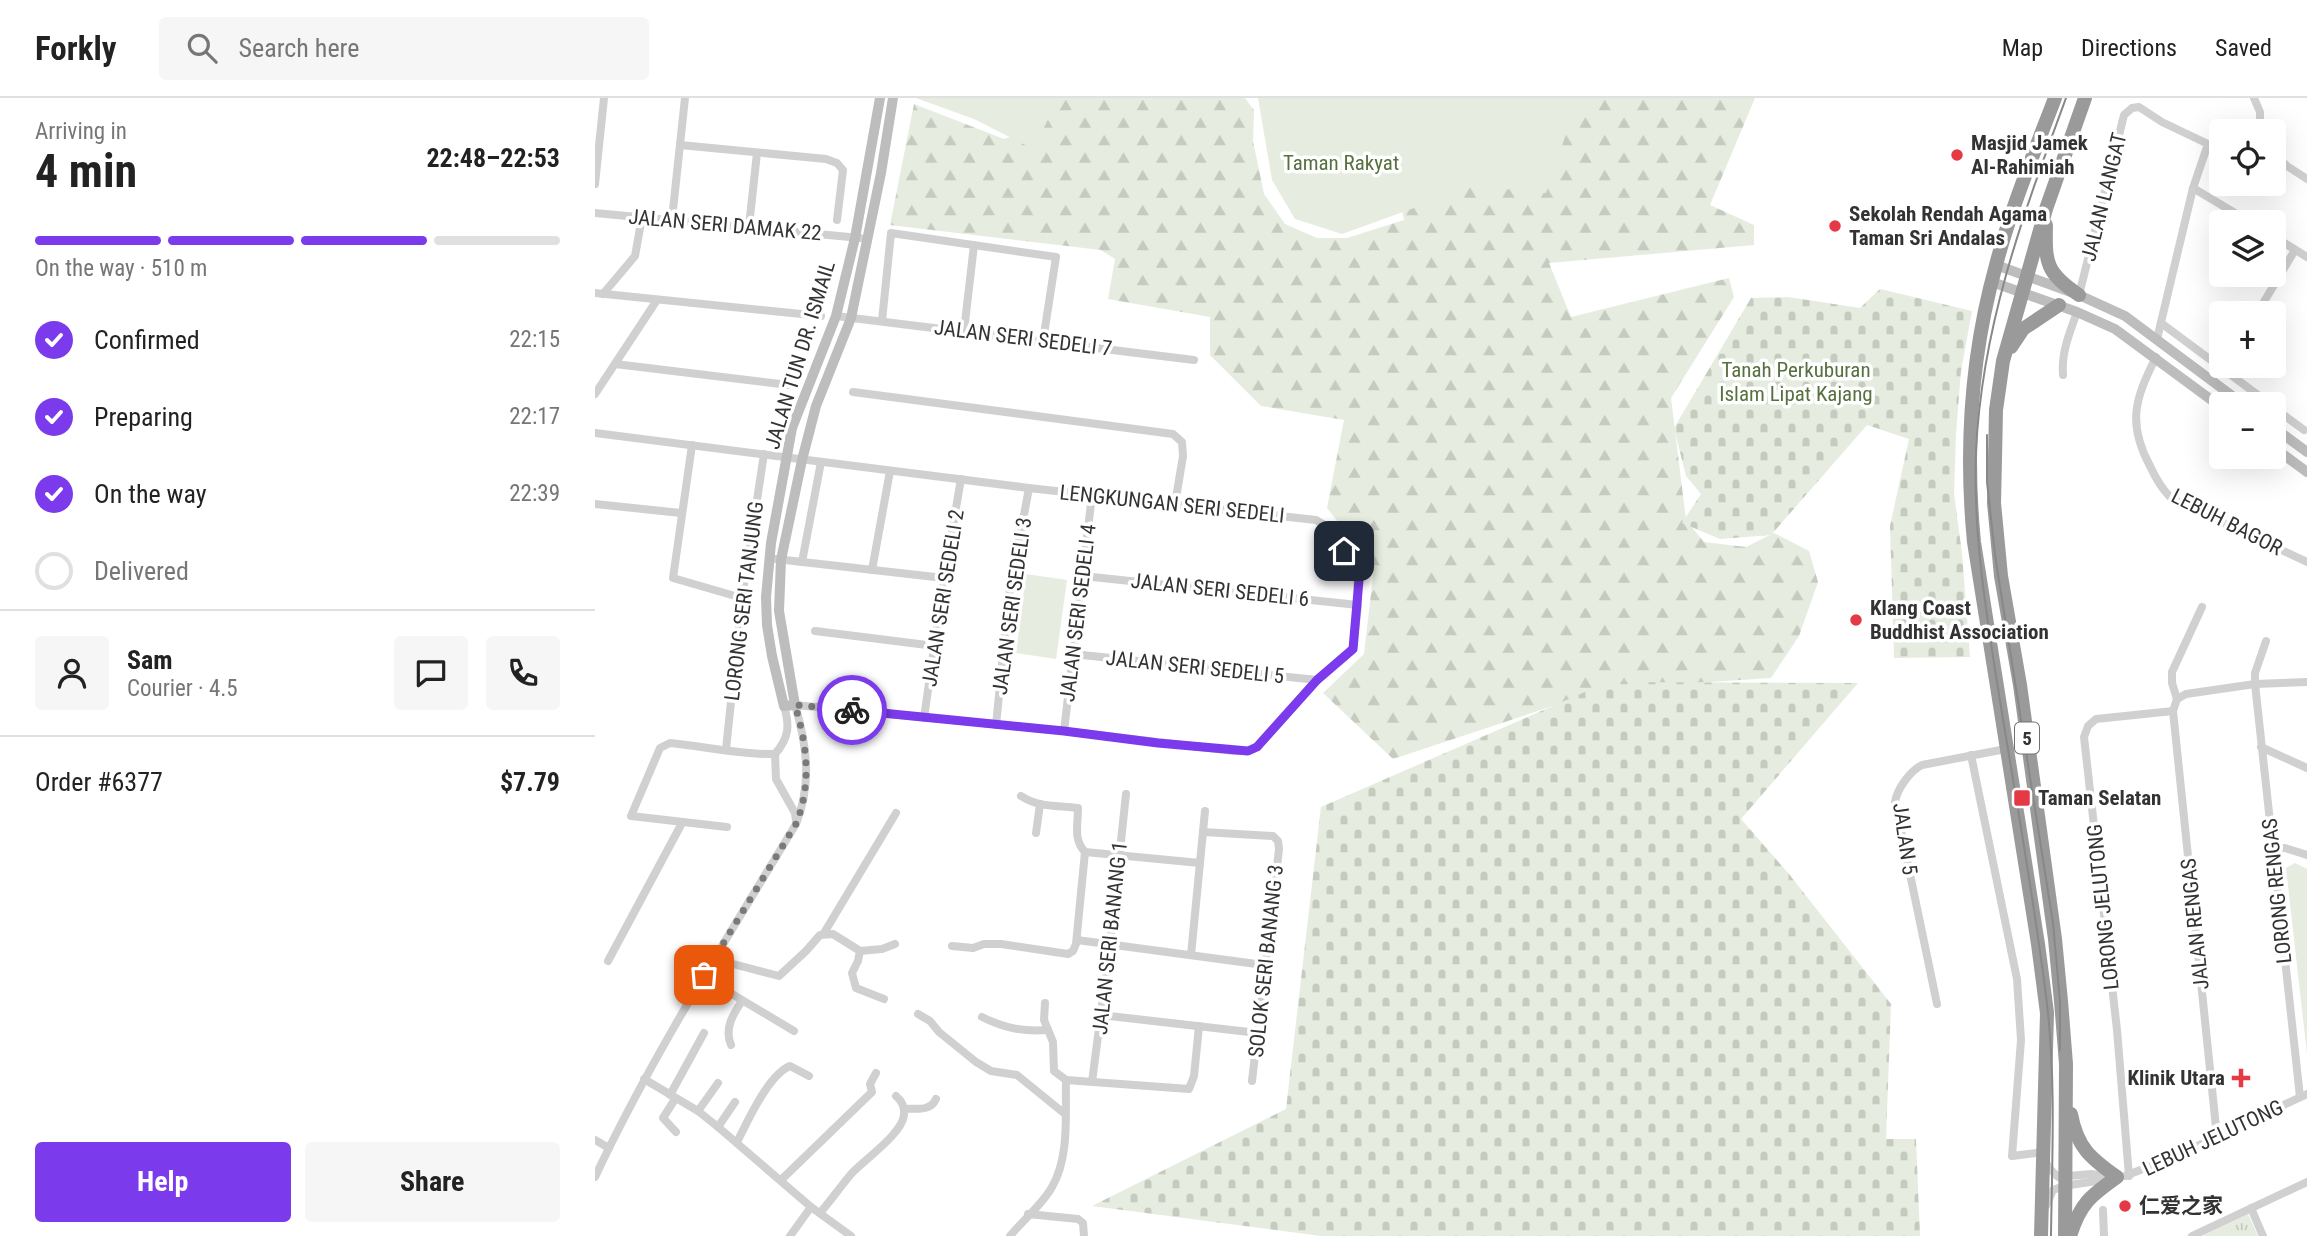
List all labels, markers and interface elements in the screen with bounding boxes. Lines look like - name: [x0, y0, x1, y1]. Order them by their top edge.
- search box: [159, 17, 649, 80]
- text: Forkly: [35, 29, 117, 68]
- icon: search: [183, 29, 221, 67]
- text: Search here: [239, 33, 359, 63]
- text: Map: [2002, 34, 2043, 62]
- text: Directions: [2081, 34, 2177, 62]
- text: Saved: [2215, 34, 2272, 62]
- text: Arriving in: [35, 118, 127, 145]
- map controls: [2209, 119, 2286, 469]
- button: locate: [2209, 119, 2286, 196]
- street label: JALAN LANGAT: [2076, 130, 2132, 264]
- place label: Masjid Jamek Al-Rahimiah: [1971, 131, 2089, 179]
- text: 22:48–22:53: [426, 143, 560, 173]
- text: 4 min: [35, 144, 137, 198]
- marker: Masjid Jamek Al-Rahimiah: [1949, 147, 1965, 163]
- park label: Taman Rakyat: [1283, 151, 1399, 175]
- place label: Sekolah Rendah Agama Taman Sri Andalas: [1849, 202, 2047, 250]
- street label: JALAN SERI DAMAK 22: [627, 205, 823, 245]
- button: layers: [2209, 210, 2286, 287]
- marker: Sekolah Rendah Agama Taman Sri Andalas: [1827, 218, 1843, 234]
- text: On the way · 510 m: [35, 255, 207, 282]
- street label: JALAN TUN DR. ISMAIL: [760, 258, 840, 452]
- button: +: [2209, 301, 2286, 378]
- street label: JALAN SERI SEDELI 7: [933, 315, 1113, 361]
- icon: check: [35, 321, 73, 359]
- text: Confirmed: [94, 325, 200, 355]
- text: 22:15: [509, 326, 560, 353]
- park label: Tanah Perkuburan Islam Lipat Kajang: [1719, 358, 1873, 406]
- button: −: [2209, 392, 2286, 469]
- icon: check: [35, 398, 73, 436]
- text: Preparing: [94, 402, 193, 432]
- text: 22:17: [509, 403, 560, 430]
- icon: check: [35, 475, 73, 513]
- text: On the way: [94, 479, 207, 509]
- text: 22:39: [509, 480, 560, 507]
- street label: LENGKUNGAN SERI SEDELI: [1058, 480, 1286, 528]
- street label: LEBUH BAGOR: [2168, 484, 2286, 560]
- street label: LORONG SERI TANJUNG: [720, 500, 768, 702]
- street label: JALAN SERI SEDELI 2: [917, 508, 969, 688]
- street label: JALAN SERI SEDELI 3: [988, 516, 1036, 696]
- pin: [1314, 521, 1374, 581]
- street label: JALAN SERI SEDELI 4: [1055, 523, 1101, 703]
- icon: home: [1325, 532, 1363, 570]
- text: Delivered: [94, 556, 189, 586]
- street label: JALAN SERI SEDELI 6: [1130, 569, 1310, 611]
- place label: Klang Coast Buddhist Association: [1870, 596, 2049, 644]
- marker: Klang Coast Buddhist Association: [1848, 612, 1864, 628]
- button: person: [35, 636, 109, 710]
- button: chat: [394, 636, 468, 710]
- button: phone: [486, 636, 560, 710]
- text: Sam: [127, 645, 173, 675]
- street label: JALAN SERI SEDELI 5: [1105, 646, 1285, 688]
- text: Courier · 4.5: [127, 675, 238, 702]
- courier: [817, 675, 887, 745]
- icon: bike: [833, 691, 871, 729]
- road number: 5: [2015, 722, 2039, 754]
- text: Order #6377: [35, 767, 163, 797]
- text: $7.79: [500, 767, 560, 797]
- place label: Taman Selatan: [2038, 786, 2161, 810]
- marker: Taman Selatan: [2012, 788, 2032, 808]
- street label: JALAN 5: [1888, 801, 1922, 877]
- street label: LORONG RENGAS: [2257, 817, 2297, 965]
- street label: LORONG JELUTONG: [2082, 823, 2124, 991]
- street label: JALAN SERI BANANG 1: [1088, 840, 1132, 1036]
- street label: JALAN RENGAS: [2176, 857, 2214, 991]
- street label: SOLOK SERI BANANG 3: [1244, 863, 1288, 1059]
- pin: [674, 945, 734, 1005]
- icon: bag: [685, 956, 723, 994]
- place label: Klinik Utara: [2127, 1066, 2225, 1090]
- marker: Klinik Utara: [2231, 1068, 2251, 1088]
- street label: LEBUH JELUTONG: [2139, 1095, 2287, 1181]
- button: Help: [35, 1142, 291, 1222]
- button: Share: [305, 1142, 560, 1222]
- place label: 仁爱之家: [2139, 1194, 2223, 1218]
- marker: 仁爱之家: [2117, 1198, 2133, 1214]

